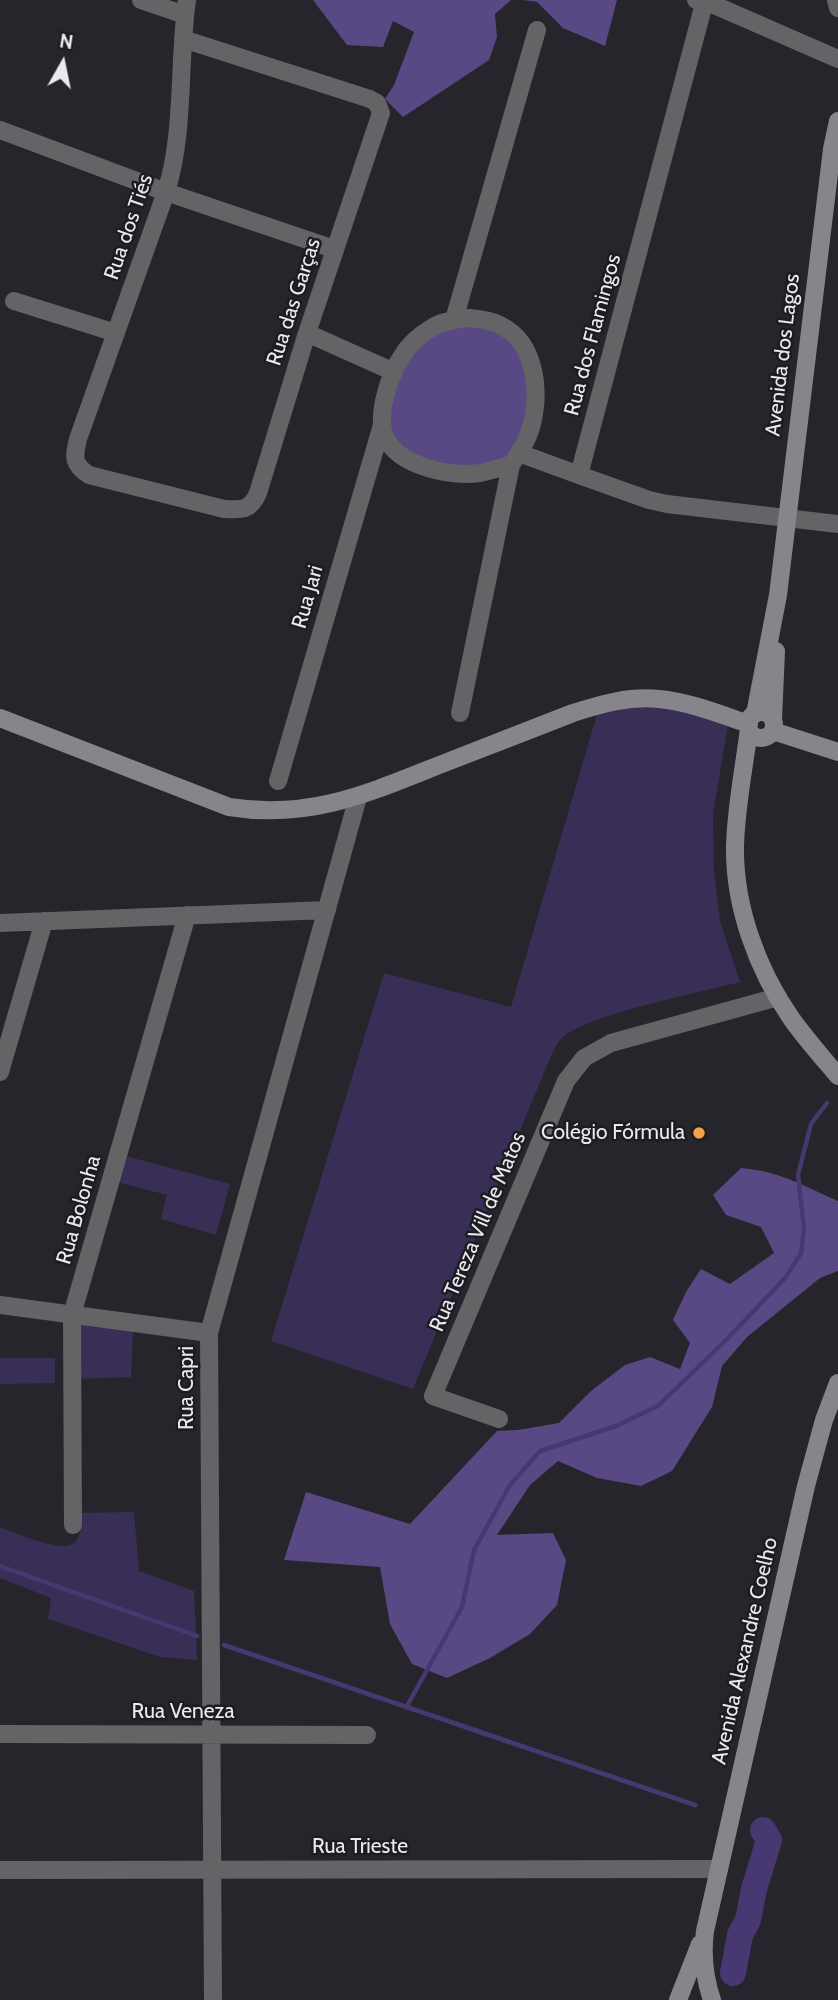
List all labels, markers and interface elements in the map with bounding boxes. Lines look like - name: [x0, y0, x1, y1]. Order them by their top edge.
- north arrow: [28, 28, 98, 98]
- text: N: [58, 29, 75, 54]
- street label: Rua dos Tiés: [99, 171, 159, 283]
- street label: Rua das Garças: [262, 235, 326, 369]
- street label: Rua dos Flamingos: [559, 251, 627, 419]
- street label: Avenida dos Lagos: [761, 272, 805, 438]
- street label: Rua Jari: [287, 563, 329, 631]
- place label: Colégio Fórmula: [541, 1120, 685, 1146]
- marker: Colégio Fórmula: [691, 1125, 707, 1141]
- street label: Rua Tereza Vill de Matos: [425, 1128, 531, 1336]
- street label: Rua Bolonha: [51, 1153, 107, 1267]
- street label: Rua Capri: [174, 1346, 200, 1430]
- street label: Avenida Alexandre Coelho: [707, 1535, 783, 1767]
- street label: Rua Veneza: [132, 1699, 234, 1725]
- street label: Rua Trieste: [312, 1834, 408, 1860]

